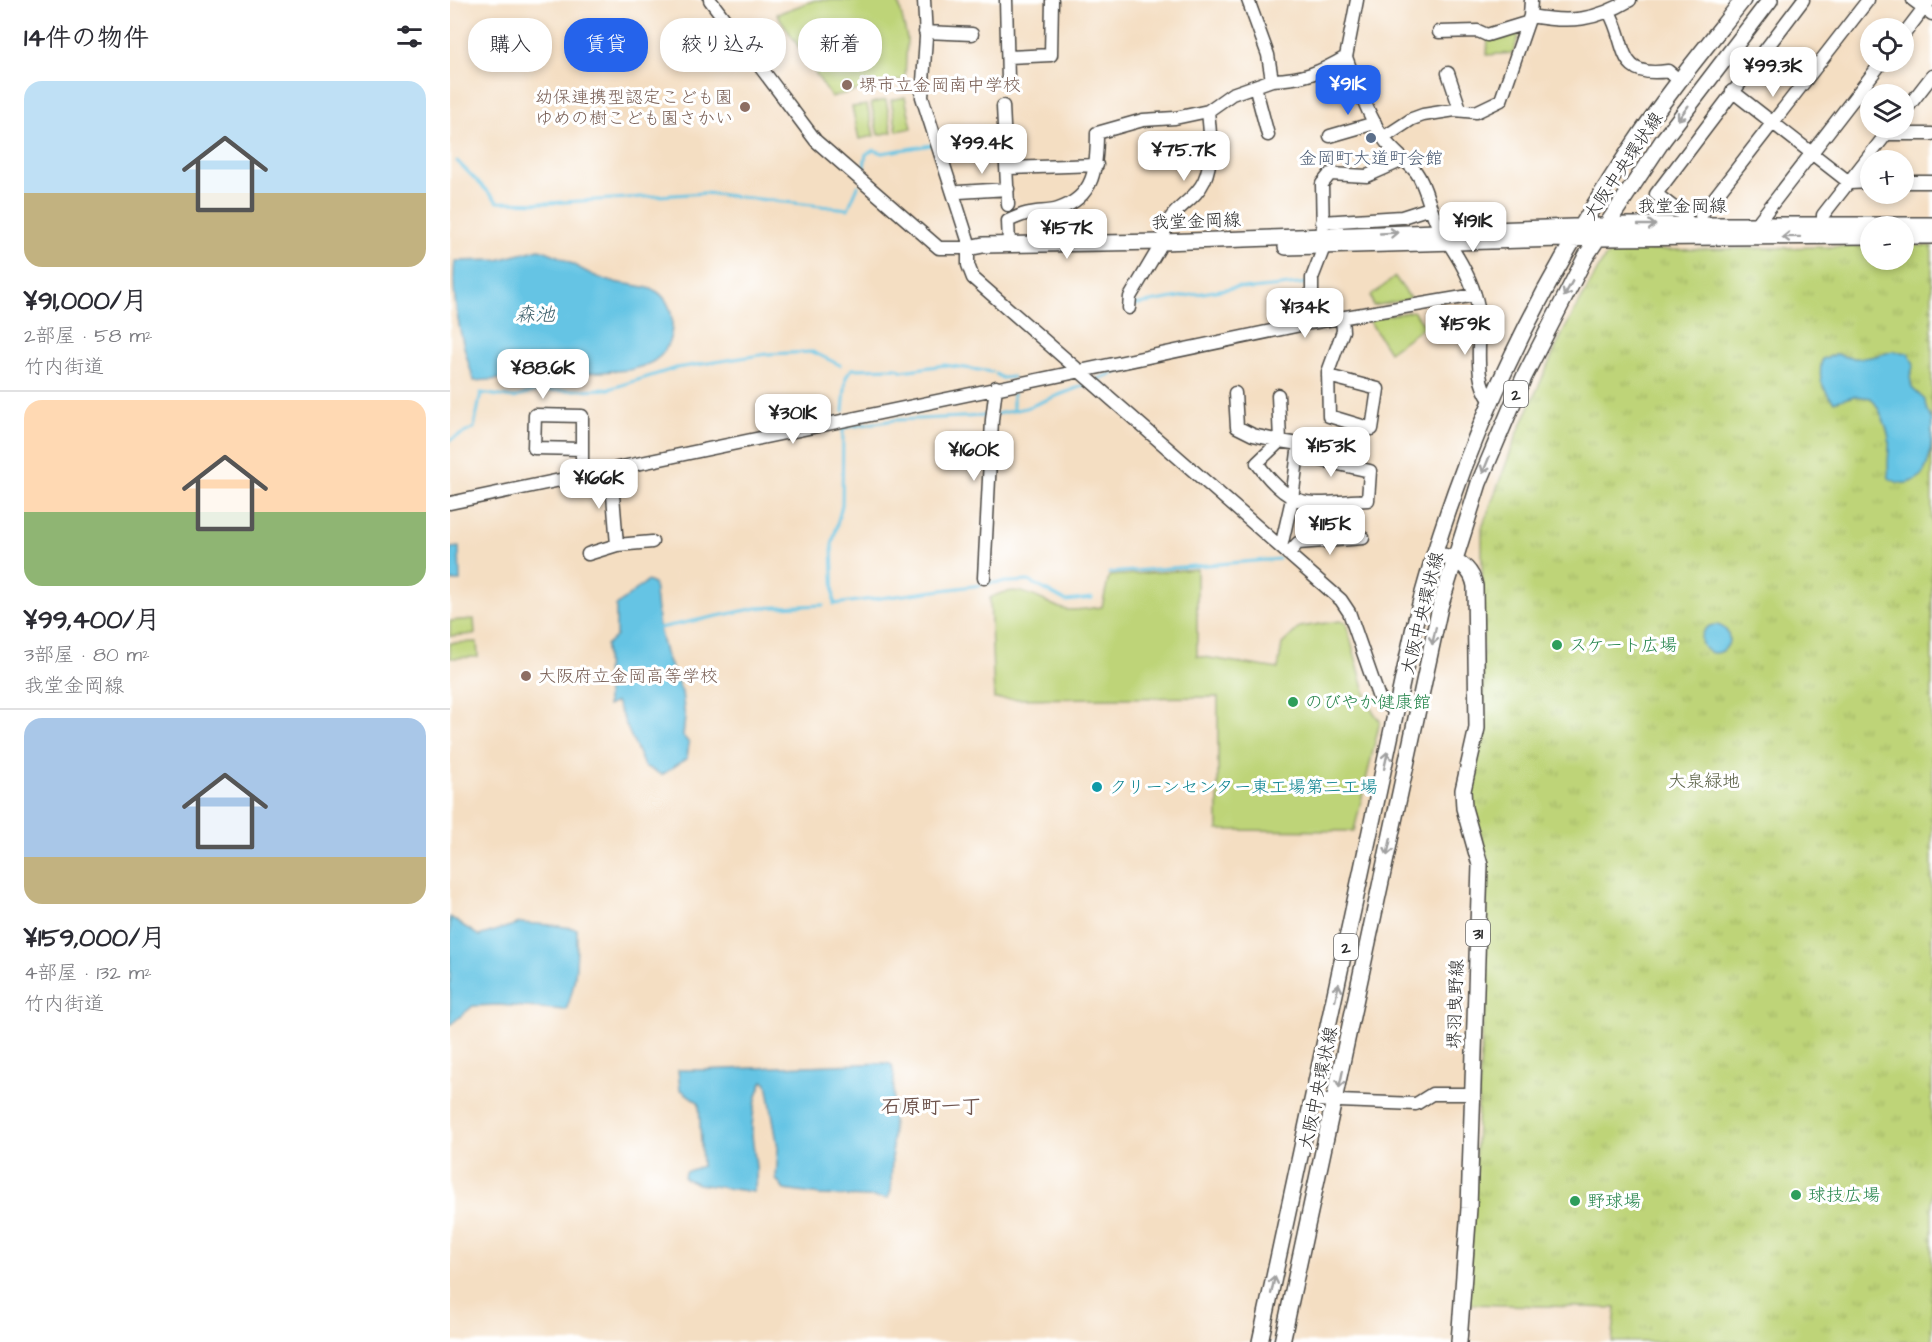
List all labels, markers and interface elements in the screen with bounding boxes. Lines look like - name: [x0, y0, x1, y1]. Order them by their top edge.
- chip: 購入: [468, 18, 552, 72]
- chip: 賃貸: [564, 18, 648, 72]
- chip: 絞り込み: [660, 18, 786, 72]
- chip: 新着: [798, 18, 882, 72]
- map controls: [1860, 18, 1914, 270]
- button: locate: [1860, 18, 1914, 72]
- text: 14件の物件: [24, 20, 149, 56]
- icon: filters: [393, 20, 426, 53]
- pin: ¥99.3K: [1724, 47, 1822, 98]
- text: ¥99.3K: [1744, 52, 1802, 80]
- pin: ¥91K: [1312, 65, 1384, 116]
- text: ¥91K: [1330, 70, 1366, 98]
- place label: 堺市立金岡南中学校: [859, 73, 1021, 98]
- marker: 堺市立金岡南中学校: [840, 78, 854, 92]
- button: layers: [1860, 84, 1914, 138]
- place label: 幼保連携型認定こども園 ゆめの樹こども園さかい: [535, 85, 733, 131]
- marker: 幼保連携型認定こども園 ゆめの樹こども園さかい: [738, 100, 752, 114]
- one-way arrow: [1676, 105, 1689, 121]
- street label: 大阪中央環状線: [1578, 107, 1669, 225]
- icon: home: [171, 120, 279, 228]
- pin: ¥99.4K: [933, 124, 1031, 175]
- text: ¥99.4K: [951, 129, 1013, 157]
- pin: ¥75.7K: [1135, 131, 1233, 182]
- marker: 金岡町大道町会館: [1364, 131, 1378, 145]
- text: ¥75.7K: [1152, 136, 1216, 164]
- place label: 金岡町大道町会館: [1299, 146, 1443, 171]
- button: +: [1860, 150, 1914, 204]
- street label: 我堂金岡線: [1637, 194, 1727, 219]
- pin: ¥191K: [1431, 202, 1515, 253]
- street label: 我堂金岡線: [1151, 207, 1241, 236]
- text: ¥191K: [1453, 207, 1493, 235]
- pin: ¥157K: [1025, 209, 1109, 260]
- text: ¥157K: [1041, 214, 1093, 242]
- button: −: [1860, 216, 1914, 270]
- one-way arrow: [1637, 220, 1657, 231]
- one-way arrow: [1379, 227, 1399, 238]
- one-way arrow: [1782, 231, 1802, 243]
- one-way arrow: [1562, 280, 1574, 297]
- text: ¥91,000/月: [24, 283, 148, 319]
- pin: ¥134K: [1263, 288, 1347, 339]
- text: ¥134K: [1280, 293, 1330, 321]
- water label: 森池: [515, 301, 556, 329]
- pin: ¥159K: [1423, 305, 1507, 356]
- text: ¥159K: [1440, 310, 1490, 338]
- text: 2部屋 · 58 m²: [24, 322, 152, 350]
- pin: ¥88.6K: [494, 349, 592, 400]
- text: 竹内街道: [24, 353, 104, 381]
- text: ¥88.6K: [511, 354, 575, 382]
- road number: 2: [1504, 381, 1528, 407]
- pin: ¥301K: [751, 394, 835, 445]
- text: ¥301K: [769, 399, 817, 427]
- pin: ¥153K: [1289, 427, 1373, 478]
- pin: ¥160K: [932, 431, 1016, 482]
- text: ¥153K: [1306, 432, 1356, 460]
- text: ¥160K: [949, 436, 999, 464]
- icon: home: [171, 439, 279, 547]
- one-way arrow: [1480, 456, 1491, 474]
- pin: ¥166K: [557, 459, 641, 510]
- text: ¥166K: [574, 464, 624, 492]
- pin: ¥115K: [1288, 505, 1372, 556]
- text: ¥115K: [1309, 510, 1351, 538]
- street label: 大阪中央環状線: [1395, 549, 1450, 677]
- text: ¥99,400/月: [24, 602, 160, 638]
- one-way arrow: [1428, 626, 1439, 645]
- place label: スケート広場: [1569, 633, 1677, 658]
- marker: スケート広場: [1550, 638, 1564, 652]
- text: 3部屋 · 80 m²: [24, 641, 150, 669]
- place label: 大阪府立金岡高等学校: [538, 664, 718, 689]
- marker: 大阪府立金岡高等学校: [519, 669, 533, 683]
- text: 我堂金岡線: [24, 672, 124, 700]
- place label: のびやか健康館: [1305, 690, 1431, 715]
- marker: のびやか健康館: [1286, 695, 1300, 709]
- one-way arrow: [1381, 751, 1393, 770]
- icon: home: [171, 757, 279, 865]
- park label: 大泉緑地: [1668, 769, 1740, 794]
- place label: クリーンセンター東工場第二工場: [1109, 775, 1378, 800]
- marker: クリーンセンター東工場第二工場: [1090, 780, 1104, 794]
- one-way arrow: [1383, 837, 1394, 857]
- text: ¥159,000/月: [24, 920, 166, 956]
- road number: 31: [1466, 920, 1490, 946]
- road number: 2: [1334, 934, 1358, 960]
- text: 4部屋 · 132 m²: [24, 959, 152, 987]
- street label: 堺羽曳野線: [1441, 959, 1470, 1049]
- one-way arrow: [1331, 982, 1343, 1001]
- text: 竹内街道: [24, 990, 104, 1018]
- street label: 大阪中央環状線: [1293, 1024, 1344, 1152]
- one-way arrow: [1335, 1069, 1346, 1089]
- district label: 石原町一丁: [881, 1093, 981, 1121]
- place label: 球技広場: [1808, 1183, 1880, 1208]
- marker: 球技広場: [1789, 1188, 1803, 1202]
- place label: 野球場: [1587, 1189, 1641, 1214]
- marker: 野球場: [1568, 1194, 1582, 1208]
- one-way arrow: [1267, 1276, 1279, 1295]

